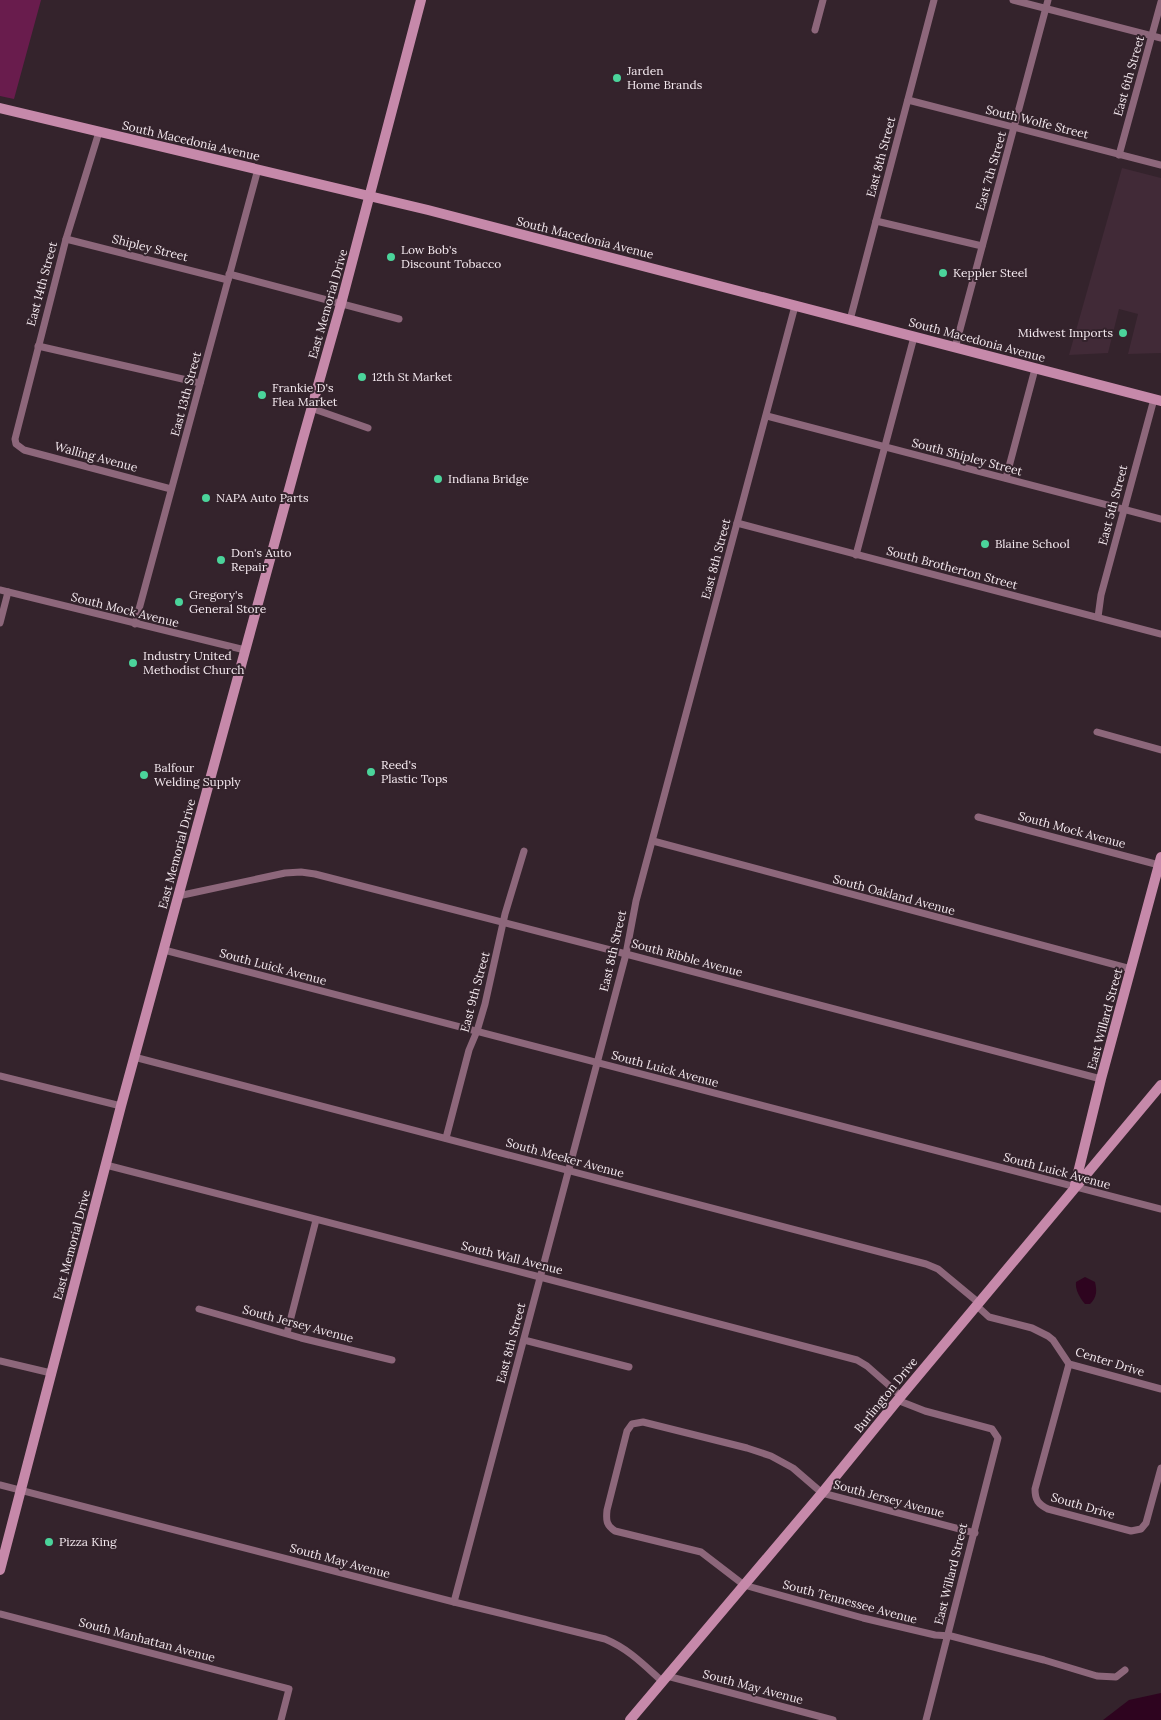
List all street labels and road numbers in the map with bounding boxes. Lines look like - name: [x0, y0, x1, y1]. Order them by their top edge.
- street label: East 6th Street: [1110, 34, 1147, 118]
- street label: South Wolfe Street: [984, 101, 1090, 142]
- street label: East 8th Street: [863, 115, 899, 199]
- street label: South Macedonia Avenue: [121, 117, 262, 164]
- street label: East 7th Street: [972, 129, 1009, 212]
- street label: South Macedonia Avenue: [515, 213, 656, 262]
- street label: Shipley Street: [111, 231, 190, 264]
- street label: East 14th Street: [23, 240, 60, 328]
- street label: East Memorial Drive: [305, 247, 350, 360]
- street label: South Macedonia Avenue: [907, 314, 1048, 365]
- street label: East 13th Street: [167, 350, 204, 438]
- street label: South Shipley Street: [910, 435, 1024, 479]
- street label: Walling Avenue: [53, 438, 140, 475]
- street label: East 5th Street: [1095, 463, 1131, 547]
- street label: East 8th Street: [698, 517, 734, 601]
- street label: South Brotherton Street: [885, 543, 1020, 592]
- street label: South Mock Avenue: [70, 589, 181, 630]
- street label: East Memorial Drive: [155, 797, 199, 911]
- street label: South Mock Avenue: [1017, 808, 1128, 851]
- street label: South Oakland Avenue: [831, 871, 957, 918]
- street label: East 8th Street: [596, 909, 629, 993]
- street label: South Ribble Avenue: [630, 935, 745, 980]
- street label: South Luick Avenue: [218, 945, 329, 988]
- street label: East 9th Street: [457, 950, 493, 1034]
- street label: East Willard Street: [1084, 966, 1125, 1071]
- street label: South Luick Avenue: [610, 1047, 721, 1090]
- street label: South Meeker Avenue: [504, 1135, 626, 1181]
- street label: South Luick Avenue: [1002, 1149, 1113, 1192]
- street label: East Memorial Drive: [50, 1188, 94, 1302]
- street label: South Wall Avenue: [460, 1238, 565, 1277]
- street label: South Jersey Avenue: [241, 1301, 356, 1346]
- street label: East 8th Street: [493, 1301, 529, 1385]
- street label: Center Drive: [1074, 1344, 1147, 1379]
- street label: Burlington Drive: [851, 1354, 921, 1435]
- street label: South Jersey Avenue: [832, 1476, 947, 1521]
- street label: South Drive: [1049, 1489, 1117, 1522]
- street label: East Willard Street: [931, 1521, 970, 1626]
- street label: South May Avenue: [288, 1540, 392, 1581]
- street label: South Tennessee Avenue: [781, 1576, 919, 1627]
- street label: South Manhattan Avenue: [77, 1614, 217, 1665]
- street label: South May Avenue: [701, 1666, 805, 1707]

